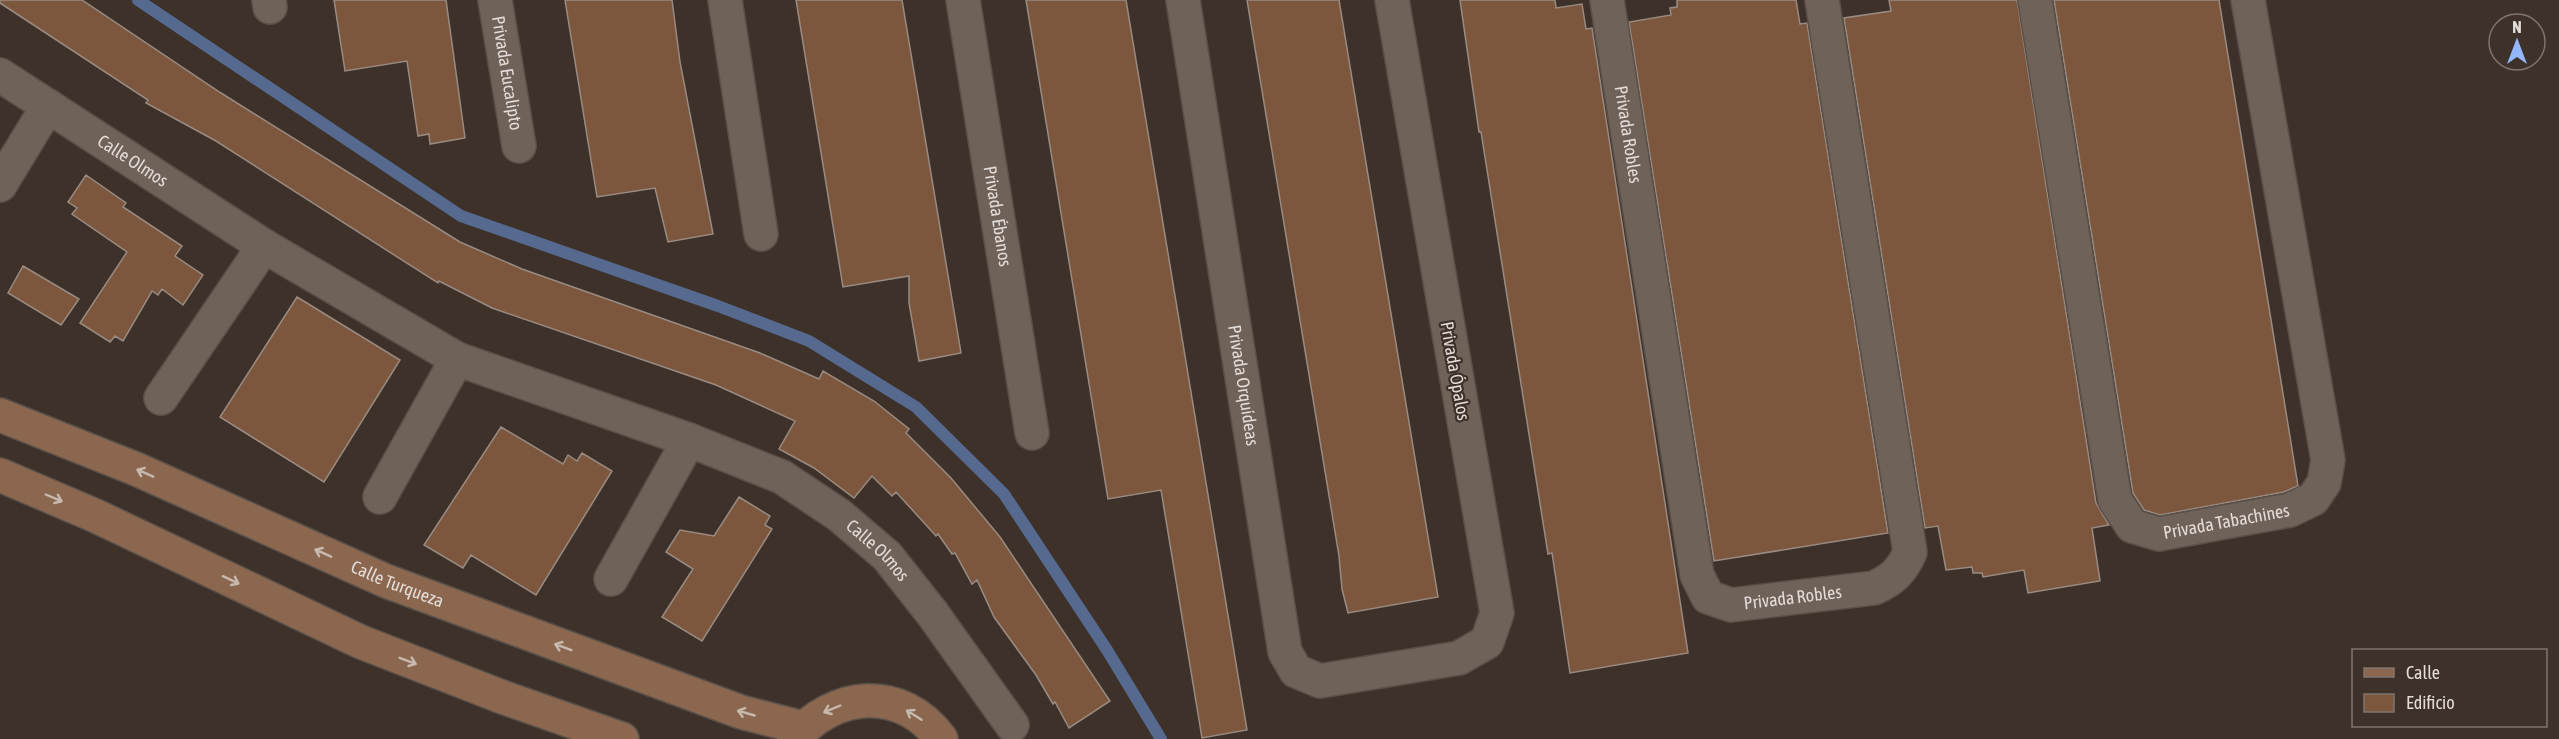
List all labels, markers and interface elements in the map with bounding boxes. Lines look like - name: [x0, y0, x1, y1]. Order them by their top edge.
- north arrow: [2487, 12, 2547, 72]
- street label: Privada Eucalipto: [488, 14, 527, 132]
- text: N: [2512, 18, 2522, 36]
- street label: Privada Robles: [1611, 84, 1647, 185]
- street label: Calle Olmos: [94, 130, 172, 191]
- street label: Privada Ébanos: [980, 164, 1016, 268]
- street label: Privada Ópalos: [1436, 320, 1475, 422]
- street label: Privada Orquídeas: [1224, 323, 1264, 447]
- one-way arrow: [136, 467, 155, 478]
- one-way arrow: [44, 493, 62, 504]
- street label: Privada Tabachines: [2161, 499, 2291, 543]
- street label: Calle Olmos: [842, 515, 914, 585]
- one-way arrow: [314, 546, 332, 557]
- street label: Calle Turqueza: [348, 556, 447, 611]
- one-way arrow: [221, 575, 239, 587]
- street label: Privada Robles: [1742, 581, 1843, 613]
- one-way arrow: [554, 641, 573, 652]
- legend: [2352, 649, 2547, 727]
- one-way arrow: [398, 656, 417, 667]
- text: Calle: [2406, 662, 2440, 683]
- text: Edificio: [2406, 692, 2455, 713]
- one-way arrow: [823, 704, 842, 715]
- one-way arrow: [737, 707, 756, 718]
- one-way arrow: [906, 708, 923, 720]

